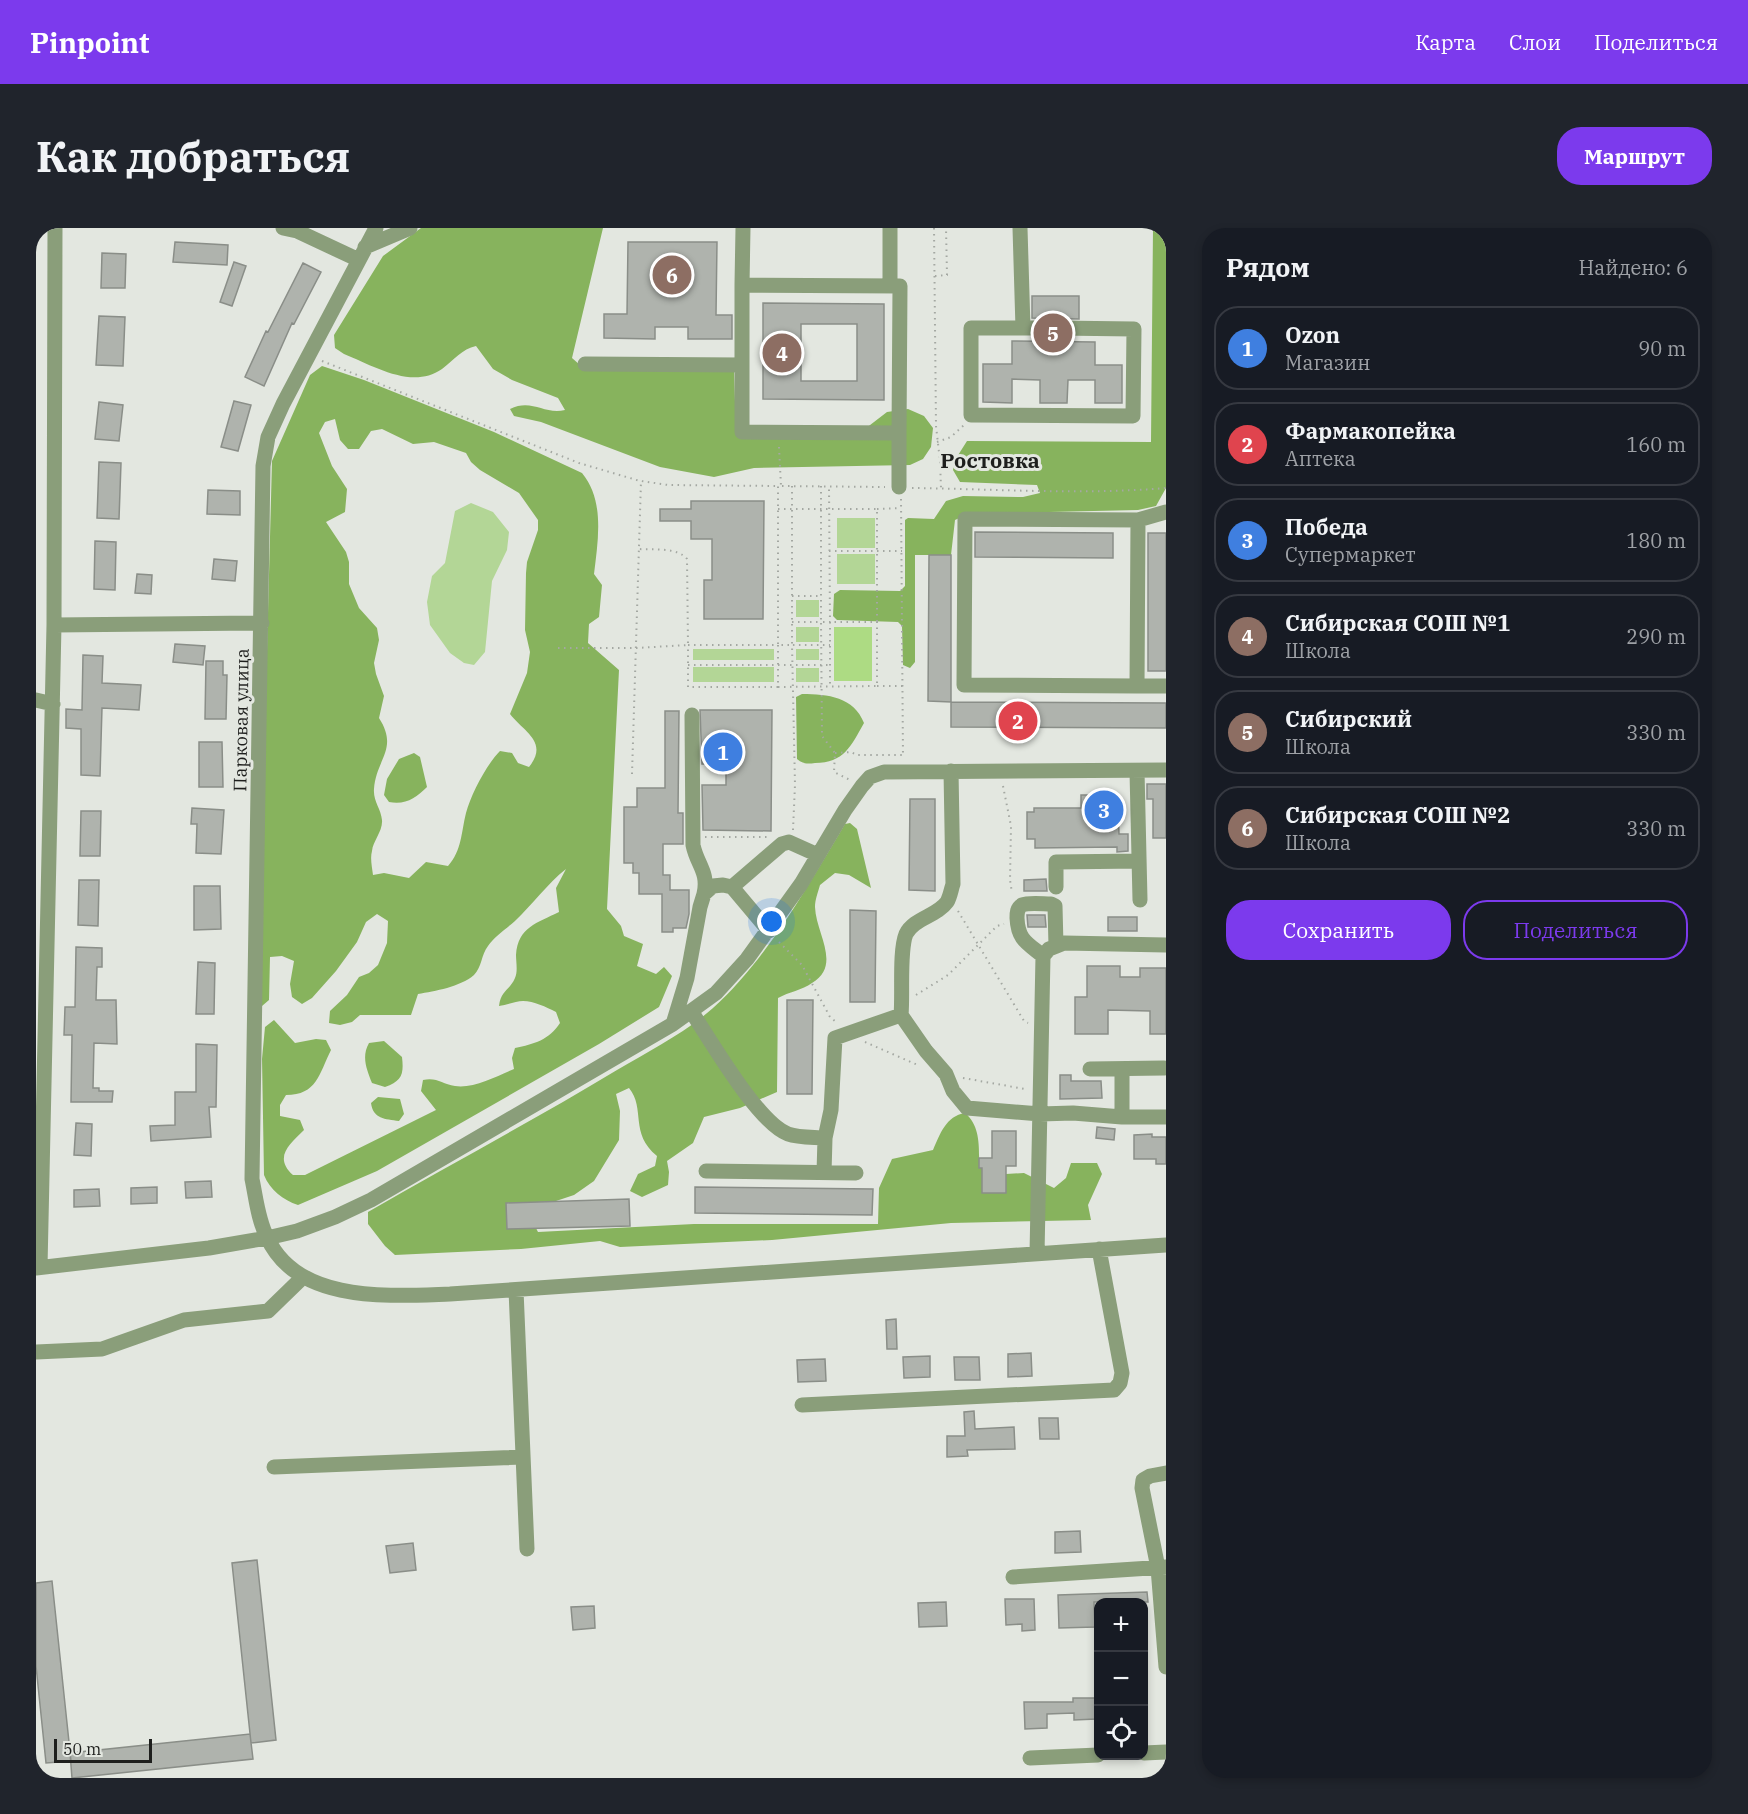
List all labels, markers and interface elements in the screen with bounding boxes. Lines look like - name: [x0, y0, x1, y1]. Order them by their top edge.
- text: Pinpoint: [30, 24, 150, 61]
- text: Карта: [1415, 28, 1476, 56]
- text: Слои: [1509, 28, 1561, 56]
- text: Поделиться: [1594, 28, 1718, 56]
- button: Маршрут: [1557, 127, 1712, 185]
- text: Как добраться: [36, 129, 350, 184]
- text: Рядом: [1226, 250, 1310, 284]
- pin: 6: [652, 252, 692, 298]
- text: Найдено: 6: [1579, 254, 1688, 281]
- pin: 5: [1034, 310, 1072, 356]
- text: Ozon: [1285, 320, 1340, 349]
- pin: 4: [762, 330, 802, 376]
- text: 1: [1242, 335, 1254, 362]
- text: 90 m: [1638, 335, 1686, 362]
- text: Магазин: [1285, 349, 1370, 376]
- text: Фармакопейка: [1285, 416, 1456, 445]
- text: 2: [1242, 431, 1254, 458]
- text: 160 m: [1626, 431, 1686, 458]
- text: Аптека: [1285, 445, 1356, 472]
- district label: Ростовка: [940, 446, 1040, 474]
- text: Победа: [1285, 512, 1368, 541]
- text: 3: [1242, 527, 1254, 554]
- text: 180 m: [1626, 527, 1686, 554]
- text: Супермаркет: [1285, 541, 1416, 568]
- text: Сибирская СОШ №1: [1285, 608, 1510, 637]
- text: 4: [1242, 623, 1254, 650]
- text: 290 m: [1626, 623, 1686, 650]
- text: Школа: [1285, 637, 1351, 664]
- street label: Парковая улица: [228, 648, 254, 792]
- pin: 2: [998, 698, 1038, 744]
- text: Сибирский: [1285, 704, 1412, 733]
- text: 5: [1242, 719, 1254, 746]
- text: 330 m: [1626, 719, 1686, 746]
- pin: 1: [704, 730, 742, 774]
- text: Школа: [1285, 733, 1351, 760]
- pin: 3: [1084, 788, 1124, 832]
- text: Сибирская СОШ №2: [1285, 800, 1510, 829]
- text: 6: [1242, 815, 1254, 842]
- text: 330 m: [1626, 815, 1686, 842]
- text: Школа: [1285, 829, 1351, 856]
- button: Сохранить: [1226, 900, 1451, 960]
- button: Поделиться: [1463, 900, 1688, 960]
- your location: [757, 907, 786, 936]
- map controls: [1094, 1598, 1148, 1760]
- button: +: [1094, 1598, 1148, 1652]
- button: −: [1094, 1652, 1148, 1706]
- button: locate: [1094, 1706, 1148, 1760]
- scale bar: [54, 1736, 152, 1764]
- text: 50 m: [63, 1739, 101, 1759]

